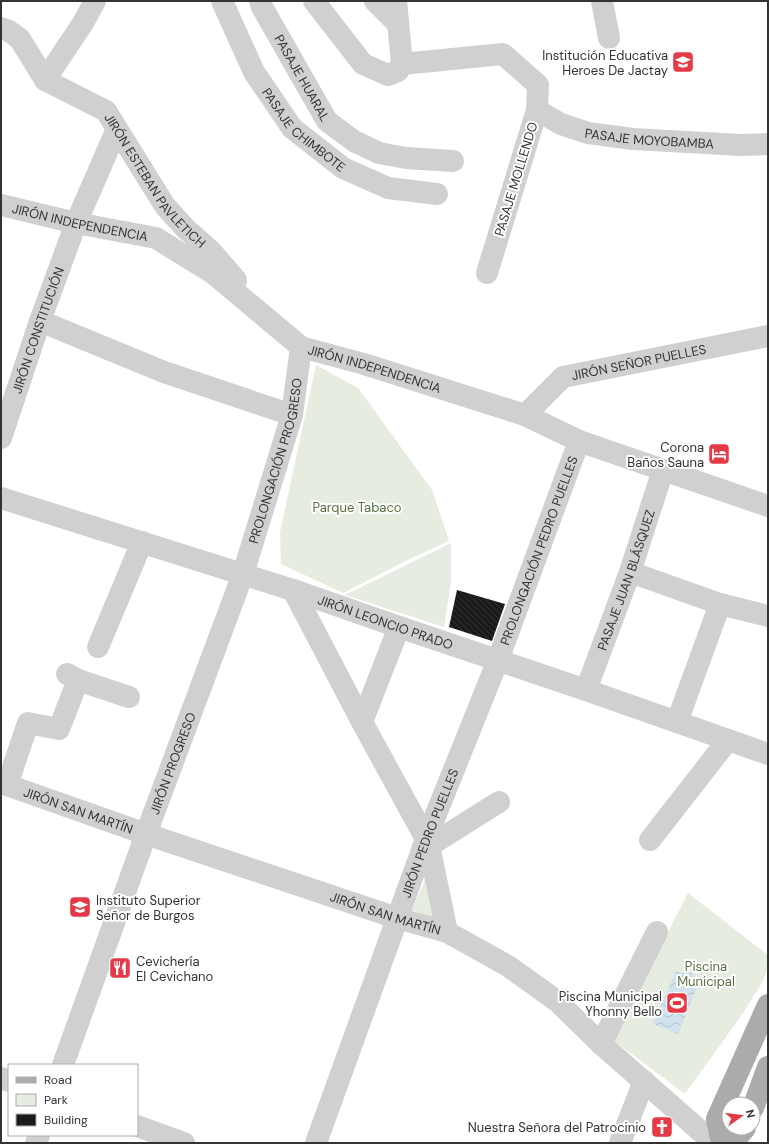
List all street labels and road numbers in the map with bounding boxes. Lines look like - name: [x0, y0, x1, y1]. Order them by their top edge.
- street label: PASAJE HUARAL: [271, 31, 334, 125]
- street label: PASAJE CHIMBOTE: [259, 84, 349, 175]
- street label: JIRÓN ESTEBAN PAVLETICH: [101, 110, 210, 251]
- street label: PASAJE MOLLENDO: [491, 120, 541, 238]
- street label: PASAJE MOYOBAMBA: [584, 124, 715, 152]
- street label: JIRÓN INDEPENDENCIA: [11, 199, 150, 245]
- street label: JIRÓN CONSTITUCIÓN: [8, 264, 68, 396]
- street label: JIRÓN SEÑOR PUELLES: [570, 340, 708, 384]
- street label: JIRÓN INDEPENDENCIA: [306, 341, 444, 397]
- street label: PROLONGACIÓN PROGRESO: [244, 377, 305, 545]
- street label: PROLONGACIÓN PEDRO PUELLES: [496, 454, 581, 647]
- street label: PASAJE JUAN BLÁSQUEZ: [593, 507, 658, 653]
- street label: JIRÓN LEONCIO PRADO: [316, 591, 455, 653]
- street label: JIRÓN PROGRESO: [146, 710, 199, 817]
- street label: JIRÓN PEDRO PUELLES: [397, 766, 462, 900]
- street label: JIRÓN SAN MARTÍN: [21, 783, 135, 837]
- street label: JIRÓN SAN MARTÍN: [328, 888, 443, 938]

